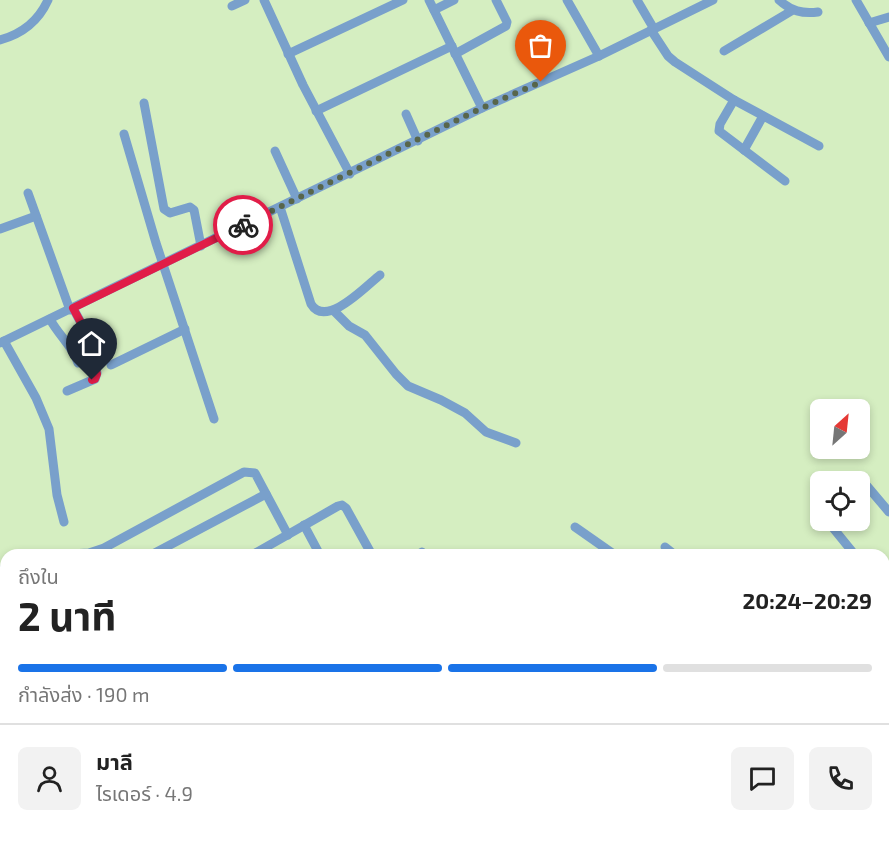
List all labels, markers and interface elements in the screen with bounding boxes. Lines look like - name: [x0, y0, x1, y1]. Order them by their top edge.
- pin: [515, 20, 566, 82]
- icon: bag: [524, 29, 557, 62]
- courier: [213, 195, 273, 255]
- icon: bike: [227, 209, 260, 242]
- pin: [66, 318, 117, 380]
- icon: home: [75, 327, 108, 360]
- north arrow: [810, 399, 870, 459]
- map controls: [810, 399, 870, 531]
- button: locate: [810, 471, 870, 531]
- text: ถึงใน: [18, 564, 59, 588]
- text: 20:24–20:29: [742, 587, 872, 613]
- text: 2 นาที: [18, 592, 116, 639]
- text: กำลังส่ง · 190 m: [18, 682, 150, 706]
- button: person: [18, 747, 81, 810]
- button: chat: [731, 747, 794, 810]
- button: phone: [809, 747, 872, 810]
- text: มาลี: [96, 748, 133, 774]
- text: ไรเดอร์ · 4.9: [96, 781, 193, 805]

